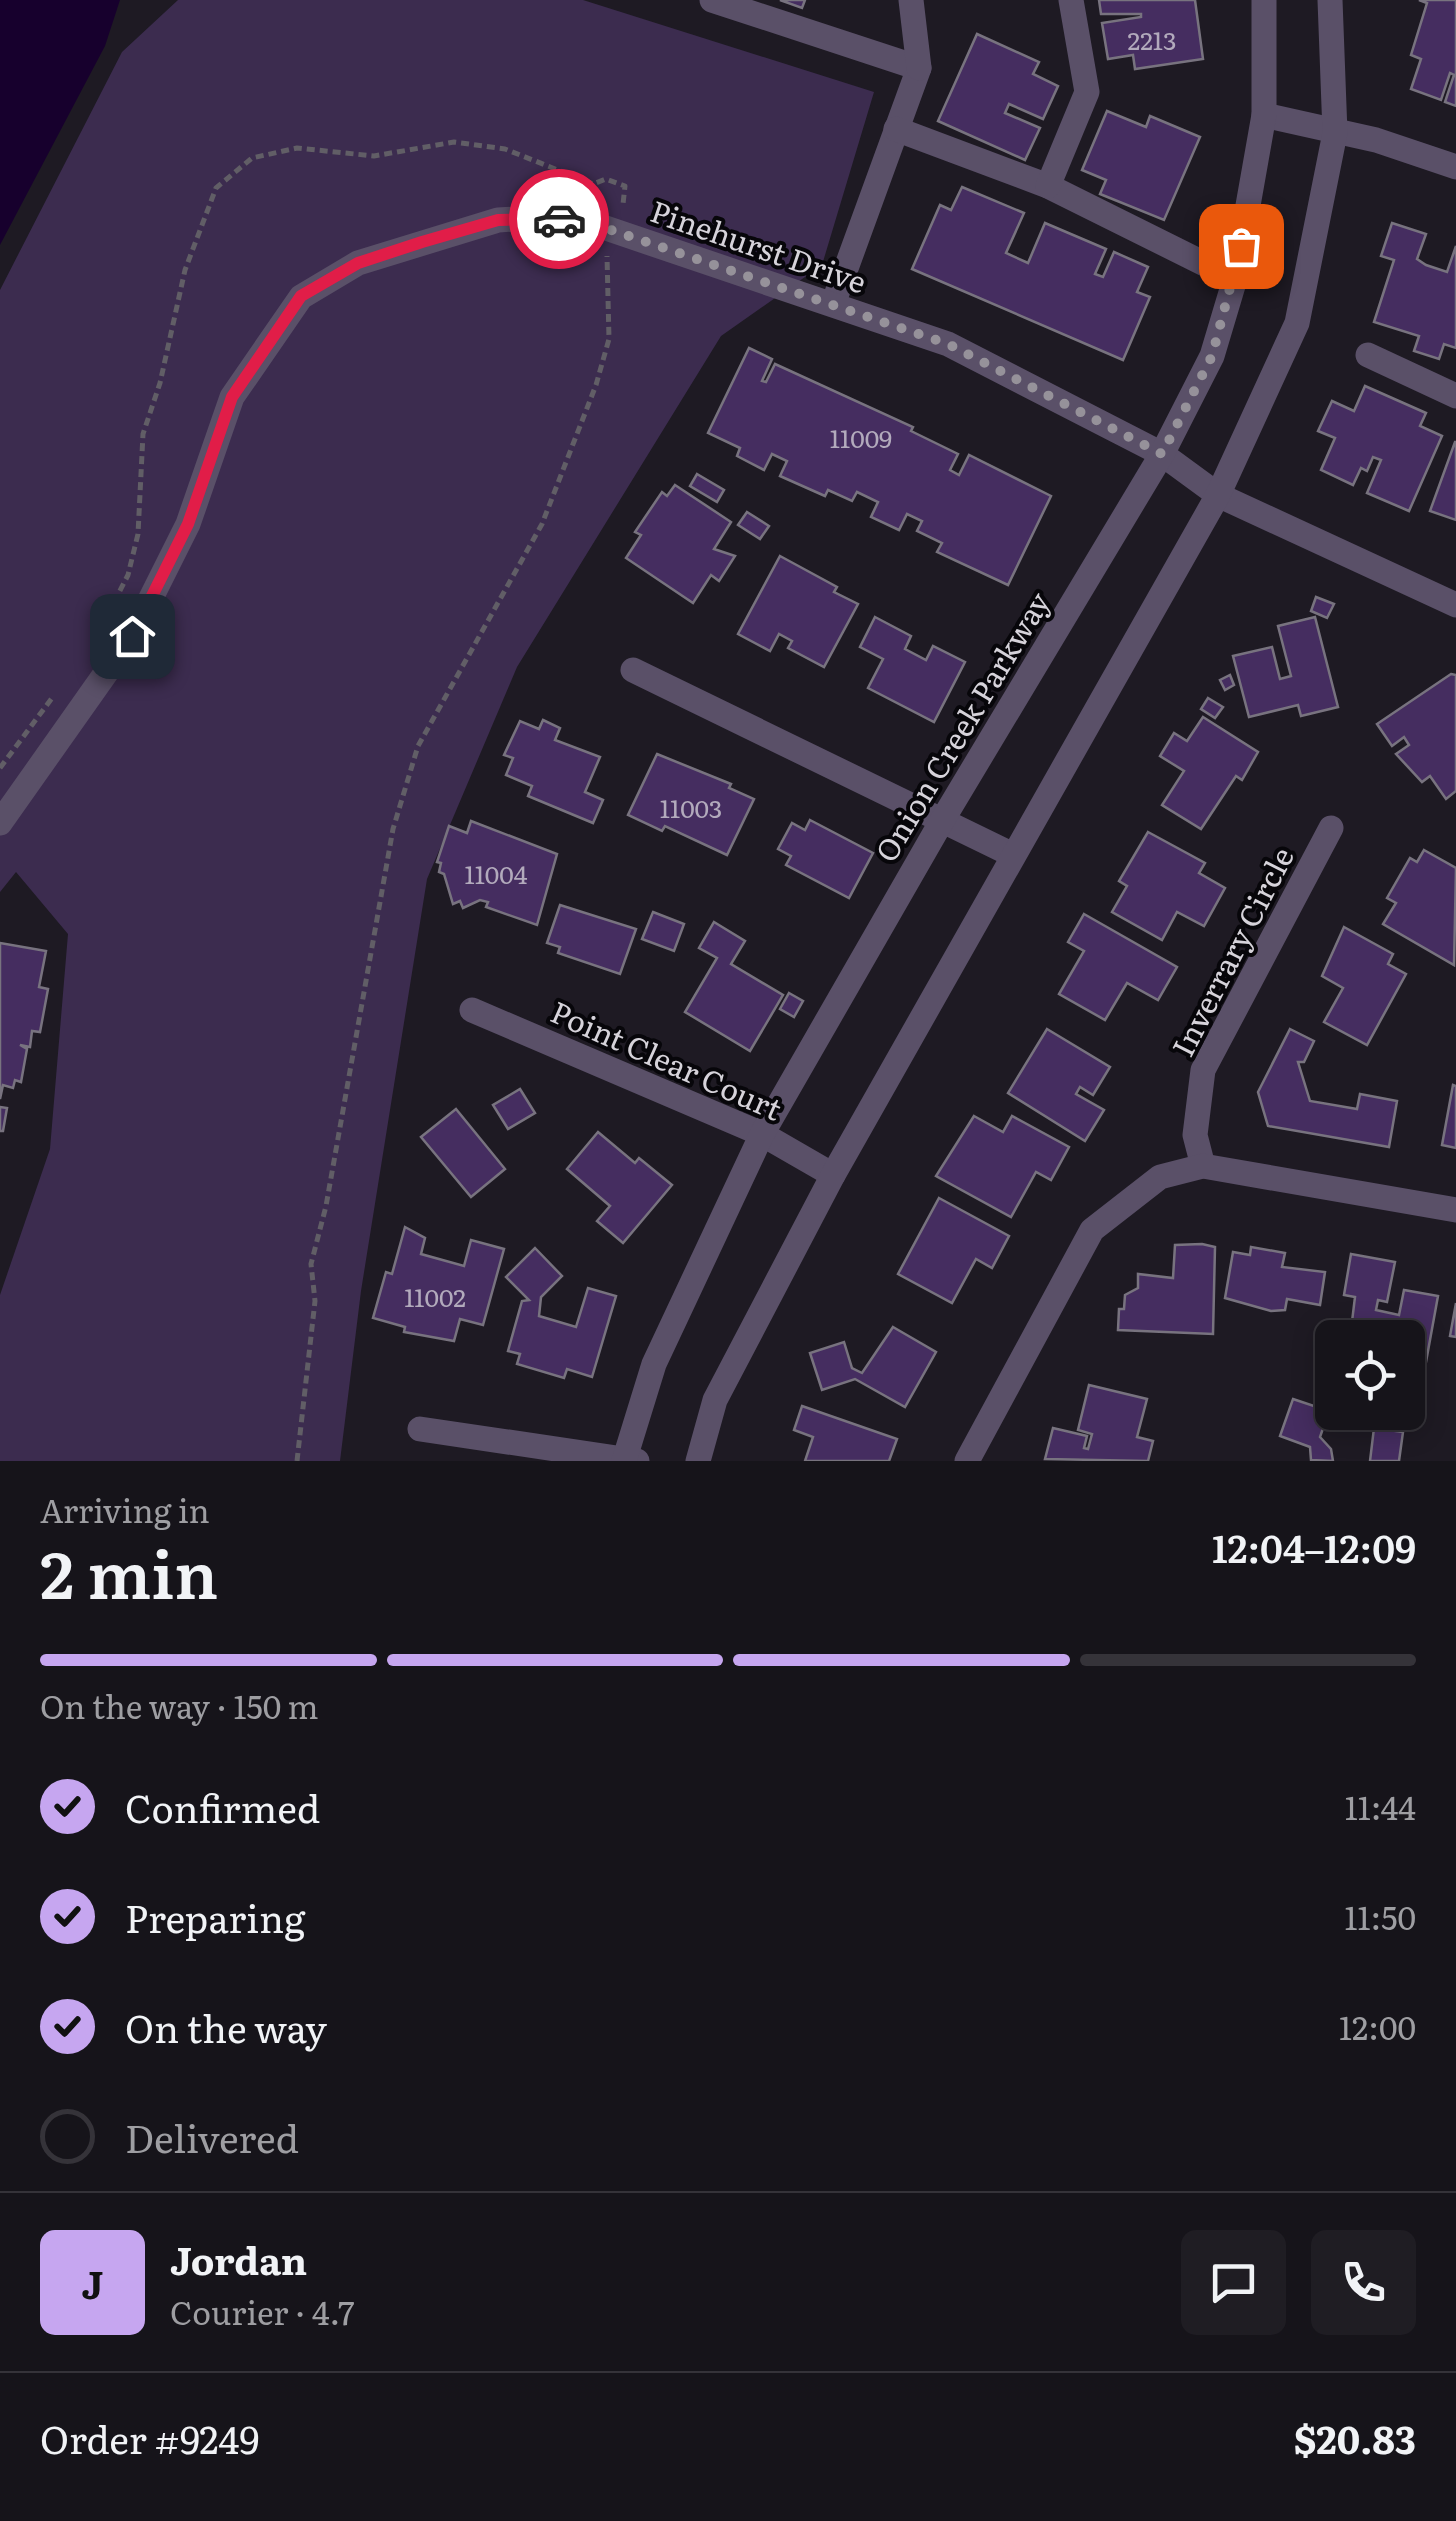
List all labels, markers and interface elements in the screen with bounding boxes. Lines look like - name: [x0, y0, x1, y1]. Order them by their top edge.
- house number: 2213: [1127, 21, 1177, 58]
- courier: [509, 169, 609, 269]
- street label: Pinehurst Drive: [645, 188, 873, 302]
- icon: car: [532, 192, 587, 247]
- pin: [1199, 204, 1284, 289]
- icon: bag: [1214, 219, 1269, 274]
- house number: 11009: [830, 419, 892, 456]
- street label: Onion Creek Parkway: [863, 582, 1060, 869]
- pin: [90, 594, 175, 679]
- icon: home: [105, 609, 160, 664]
- house number: 11003: [660, 789, 722, 826]
- street label: Inverrary Circle: [1159, 839, 1303, 1063]
- house number: 11004: [464, 855, 528, 892]
- street label: Point Clear Court: [545, 988, 789, 1130]
- house number: 11002: [404, 1278, 466, 1315]
- map controls: [1315, 1320, 1425, 1430]
- button: locate: [1315, 1320, 1425, 1430]
- text: Arriving in: [40, 1485, 210, 1533]
- text: 12:04–12:09: [1212, 1518, 1416, 1575]
- text: 2 min: [40, 1522, 218, 1619]
- text: On the way · 150 m: [40, 1681, 319, 1729]
- text: Confirmed: [125, 1778, 320, 1835]
- icon: check: [40, 1779, 95, 1834]
- text: 11:44: [1345, 1782, 1416, 1830]
- text: Preparing: [125, 1888, 305, 1945]
- icon: check: [40, 1889, 95, 1944]
- text: 11:50: [1345, 1892, 1416, 1940]
- text: On the way: [125, 1998, 327, 2055]
- icon: check: [40, 1999, 95, 2054]
- text: 12:00: [1339, 2002, 1416, 2050]
- text: Delivered: [125, 2108, 299, 2165]
- text: Jordan: [170, 2230, 307, 2287]
- button: chat: [1181, 2230, 1286, 2335]
- button: phone: [1311, 2230, 1416, 2335]
- text: J: [82, 2254, 103, 2311]
- text: Courier · 4.7: [170, 2287, 355, 2335]
- text: Order #9249: [40, 2409, 259, 2466]
- text: $20.83: [1294, 2409, 1416, 2466]

